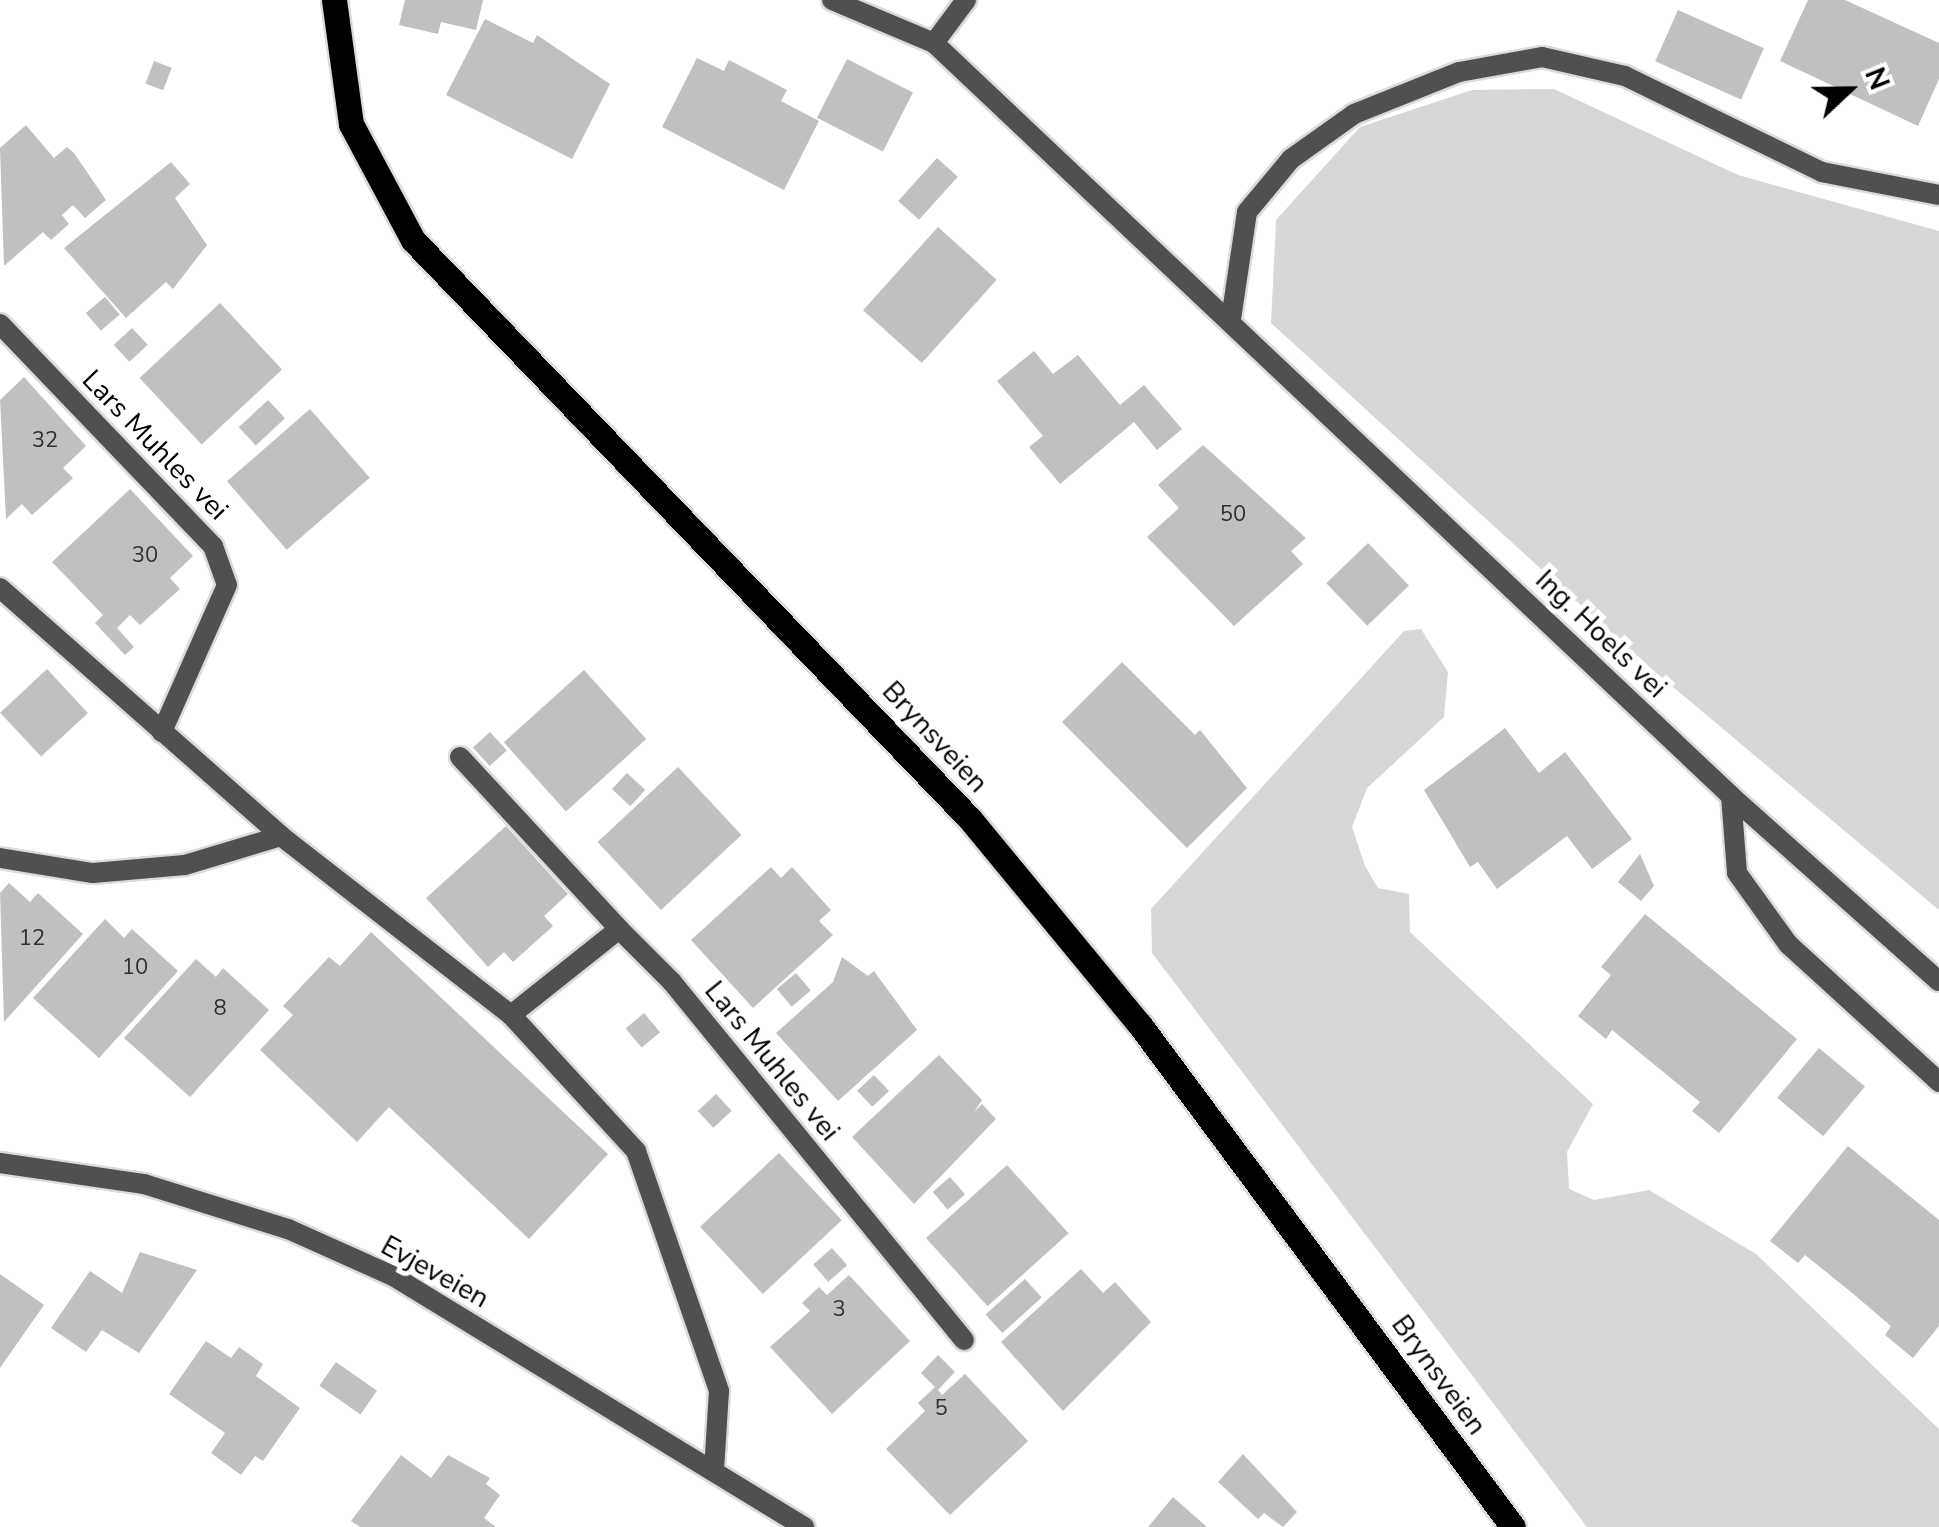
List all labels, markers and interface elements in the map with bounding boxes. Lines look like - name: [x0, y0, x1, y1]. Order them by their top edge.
- north arrow: [1799, 40, 1899, 140]
- text: N: [1855, 62, 1898, 96]
- street label: Lars Muhles vei: [75, 363, 235, 527]
- house number: 32: [32, 428, 58, 454]
- house number: 50: [1220, 502, 1246, 528]
- house number: 30: [132, 543, 158, 569]
- street label: Ing. Hoels vei: [1528, 563, 1674, 705]
- street label: Brynsveien: [875, 674, 995, 800]
- house number: 12: [19, 926, 45, 952]
- house number: 10: [122, 955, 148, 981]
- street label: Lars Muhles vei: [697, 974, 847, 1148]
- house number: 8: [213, 996, 227, 1022]
- street label: Evjeveien: [375, 1229, 495, 1315]
- house number: 3: [832, 1297, 846, 1323]
- street label: Brynsveien: [1384, 1309, 1494, 1441]
- house number: 5: [934, 1396, 948, 1422]

